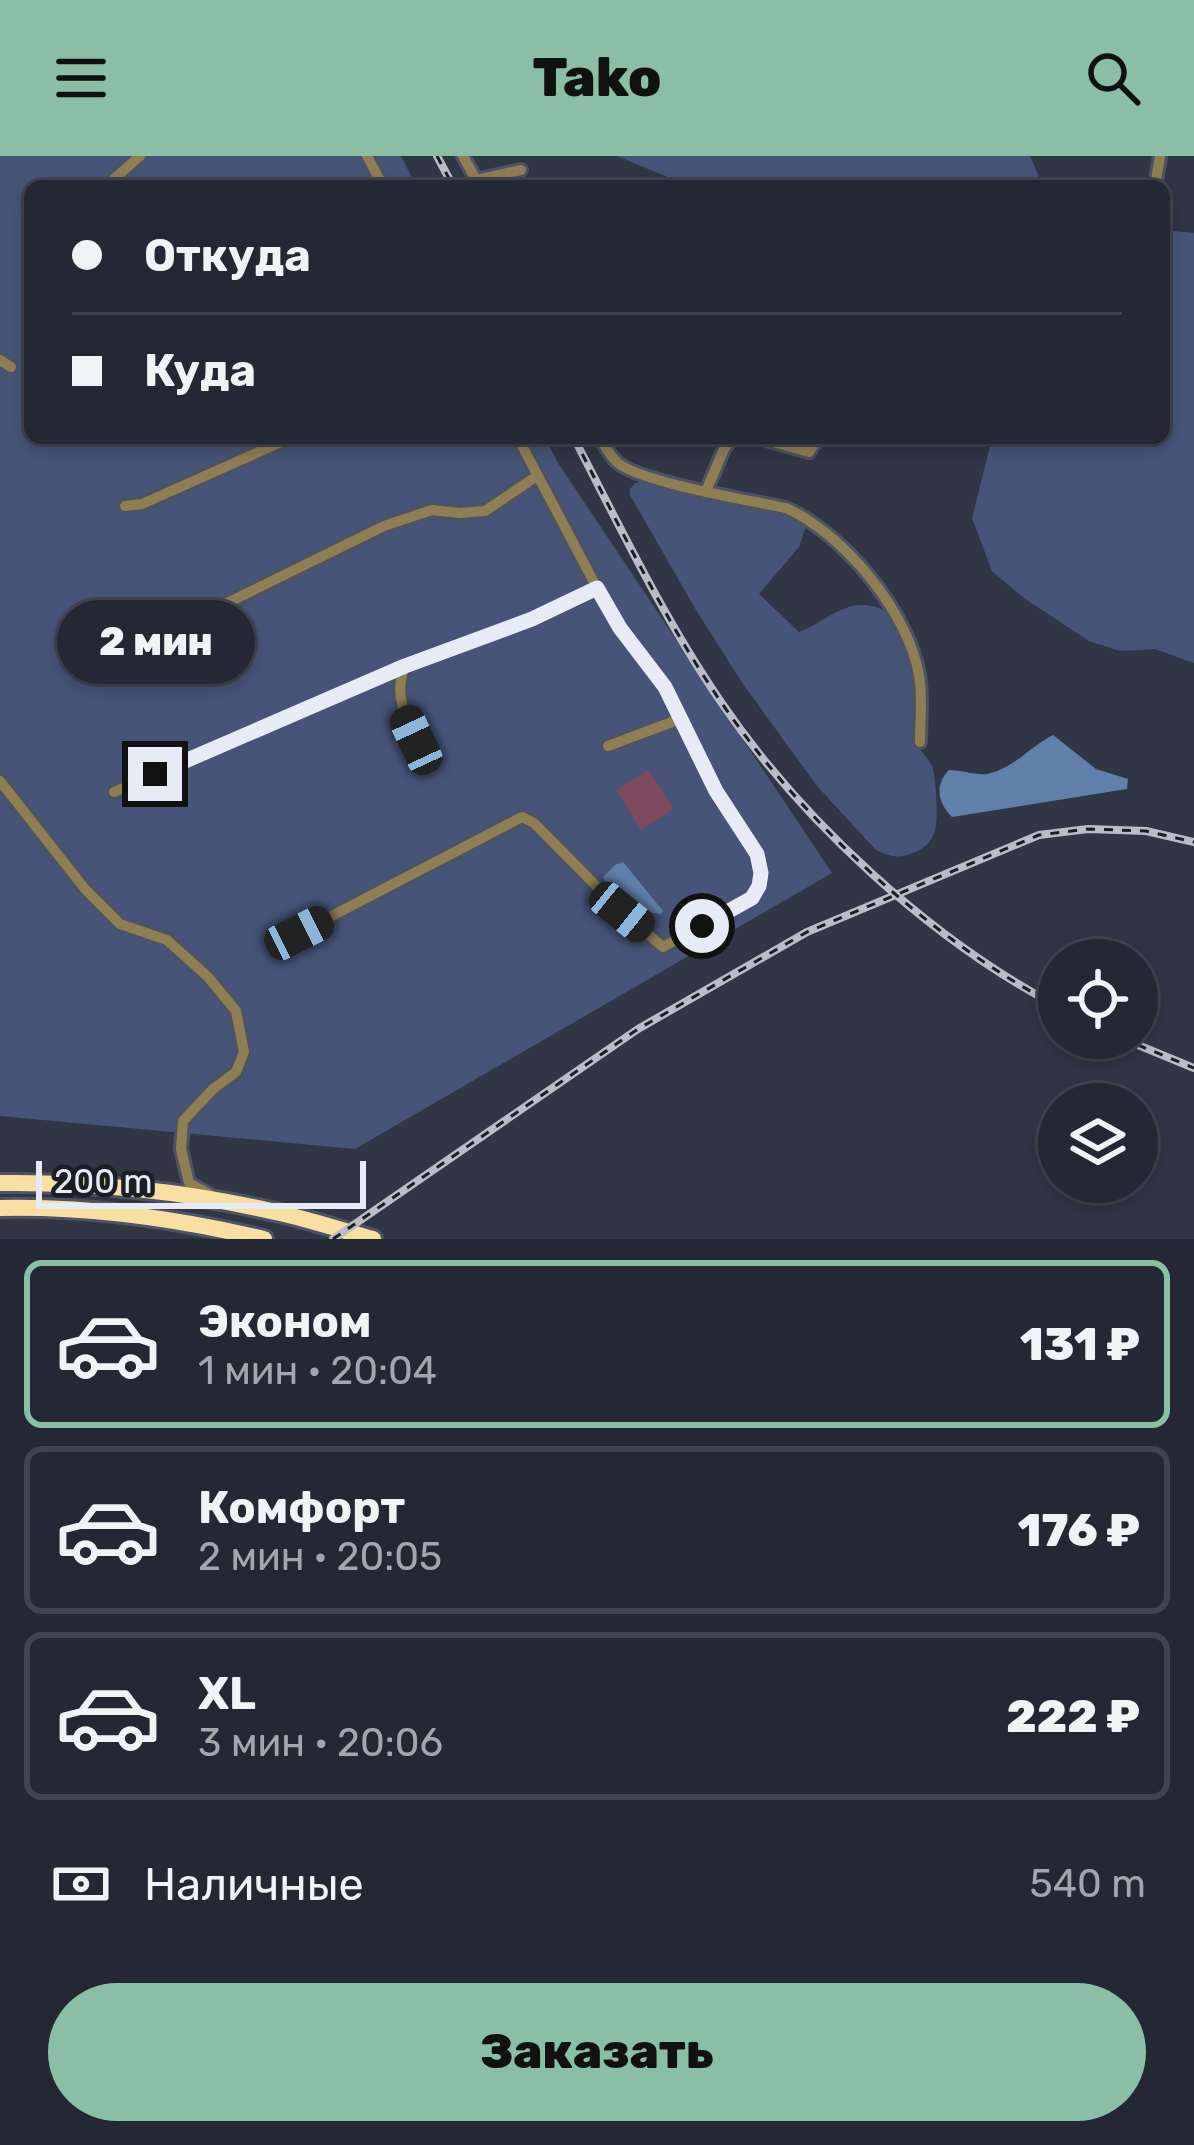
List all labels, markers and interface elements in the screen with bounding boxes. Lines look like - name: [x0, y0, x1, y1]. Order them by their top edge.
- icon: menu: [48, 45, 114, 111]
- icon: search: [1080, 45, 1146, 111]
- text: Tako: [533, 46, 662, 110]
- text: Откуда: [144, 229, 311, 282]
- text: Куда: [144, 344, 256, 397]
- callout: 2 мин: [56, 600, 254, 684]
- text: 2 мин: [99, 619, 213, 665]
- car: [384, 700, 448, 780]
- route end: [128, 747, 182, 801]
- car: [583, 875, 661, 949]
- route start: [675, 899, 729, 953]
- car: [259, 901, 339, 965]
- map controls: [1038, 939, 1158, 1203]
- button: locate: [1038, 939, 1158, 1059]
- button: layers: [1038, 1083, 1158, 1203]
- scale bar: [36, 1155, 366, 1208]
- text: 200 m: [54, 1162, 153, 1201]
- icon: car: [54, 1290, 162, 1398]
- text: Эконом: [198, 1295, 372, 1348]
- text: 131 ₽: [1020, 1318, 1140, 1371]
- text: 1 мин · 20:04: [198, 1348, 437, 1394]
- icon: car: [54, 1476, 162, 1584]
- text: Комфорт: [198, 1481, 405, 1534]
- text: 176 ₽: [1018, 1504, 1140, 1557]
- text: 2 мин · 20:05: [198, 1534, 442, 1580]
- icon: car: [54, 1662, 162, 1770]
- text: XL: [198, 1667, 256, 1720]
- text: 222 ₽: [1006, 1690, 1140, 1743]
- text: 3 мин · 20:06: [198, 1720, 443, 1766]
- icon: cash: [48, 1851, 114, 1917]
- text: Наличные: [144, 1858, 364, 1911]
- text: 540 m: [1030, 1861, 1146, 1907]
- button: Заказать: [48, 1983, 1146, 2121]

